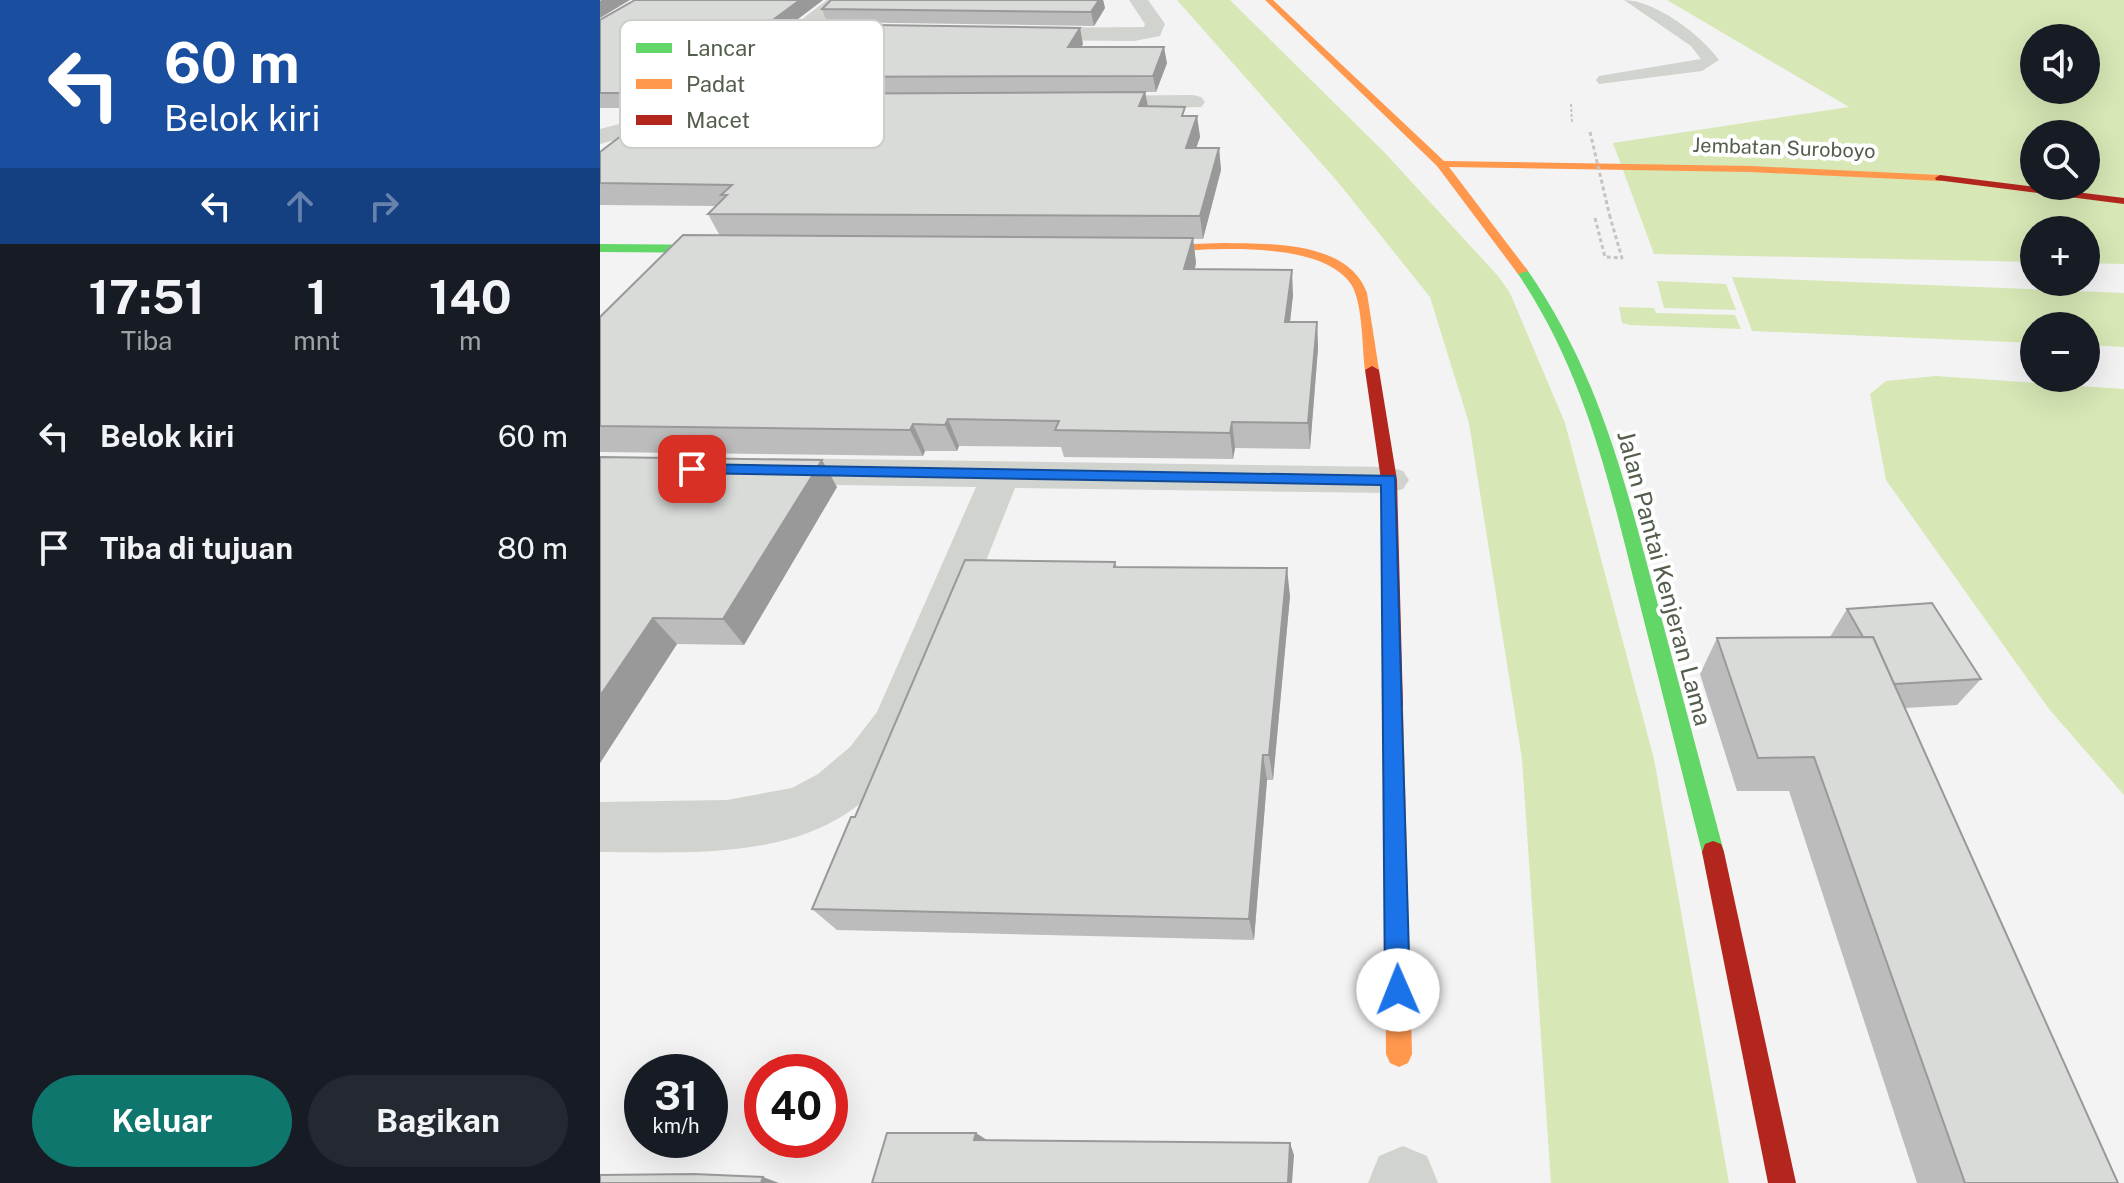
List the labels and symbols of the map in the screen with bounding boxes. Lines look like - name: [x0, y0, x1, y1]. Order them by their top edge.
- legend: [620, 20, 884, 148]
- text: Lancar: [686, 35, 756, 61]
- text: Padat: [686, 71, 745, 97]
- text: Macet: [686, 107, 750, 133]
- street label: Jembatan Suroboyo: [1692, 133, 1876, 163]
- street label: Jalan Pantai Kenjeran Lama: [1612, 427, 1718, 729]
- pin: [658, 435, 726, 503]
- position arrow: [1356, 948, 1440, 1032]
- speed limit sign: 40: [744, 1054, 848, 1158]

